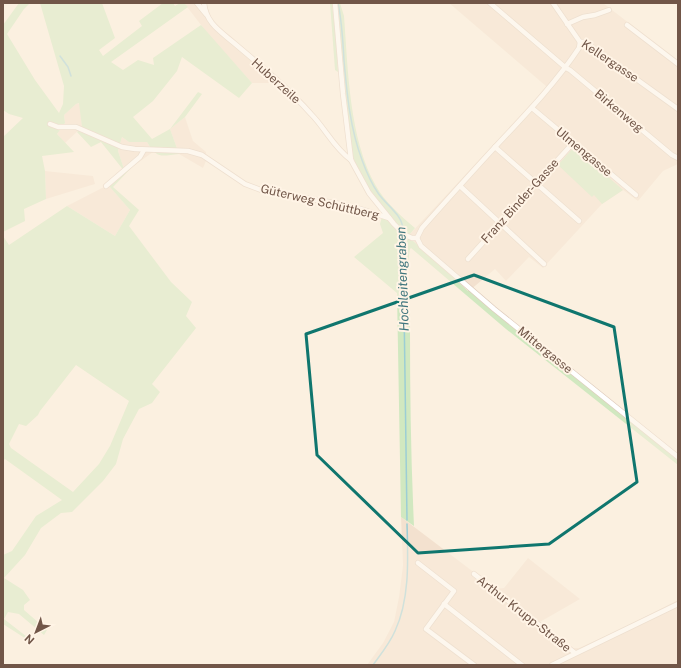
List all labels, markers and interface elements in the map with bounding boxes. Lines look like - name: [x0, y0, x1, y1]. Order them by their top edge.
- street label: Kellergasse: [579, 37, 641, 85]
- street label: Huberzeile: [249, 55, 303, 107]
- street label: Birkenweg: [592, 87, 646, 135]
- street label: Ulmengasse: [553, 125, 615, 180]
- street label: Franz Binder-Gasse: [478, 156, 562, 246]
- street label: Güterweg Schüttberg: [259, 182, 381, 222]
- water label: Hochleitengraben: [393, 226, 412, 332]
- street label: Mittergasse: [515, 324, 575, 376]
- street label: Arthur Krupp-Straße: [474, 573, 574, 655]
- north arrow: [16, 612, 56, 652]
- text: N: [22, 632, 37, 647]

